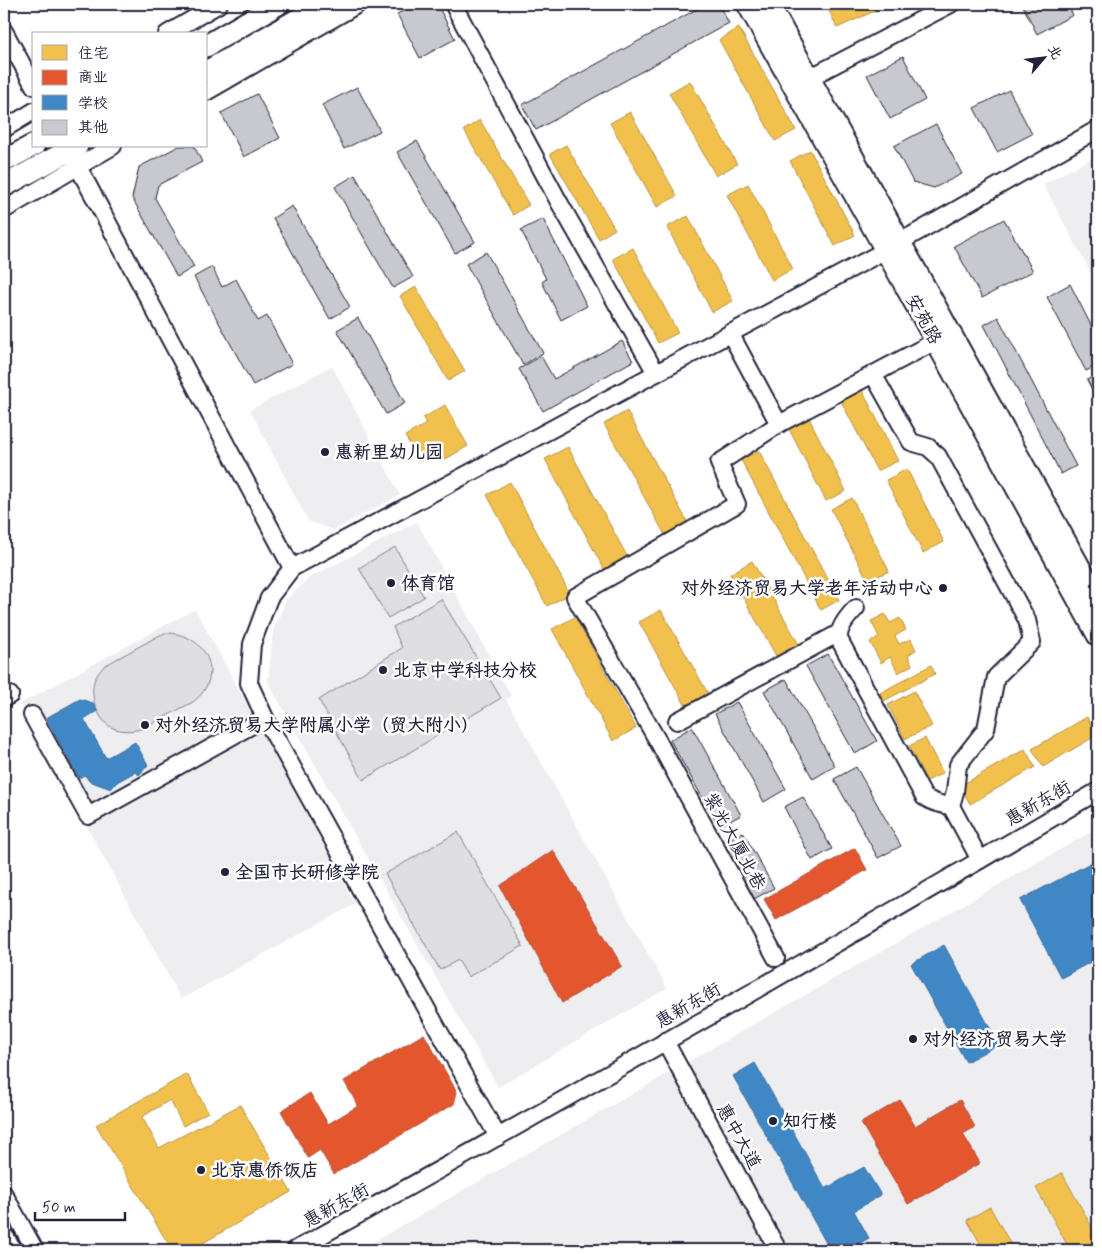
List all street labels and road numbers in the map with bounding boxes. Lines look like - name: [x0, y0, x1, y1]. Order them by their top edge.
- street label: 安苑路: [900, 290, 947, 349]
- street label: 惠新东街: [1001, 775, 1076, 832]
- street label: 紫光大厦北巷: [697, 788, 771, 895]
- street label: 惠新东街: [651, 977, 726, 1034]
- street label: 惠中大道: [710, 1099, 766, 1174]
- street label: 惠新东街: [299, 1178, 374, 1234]

